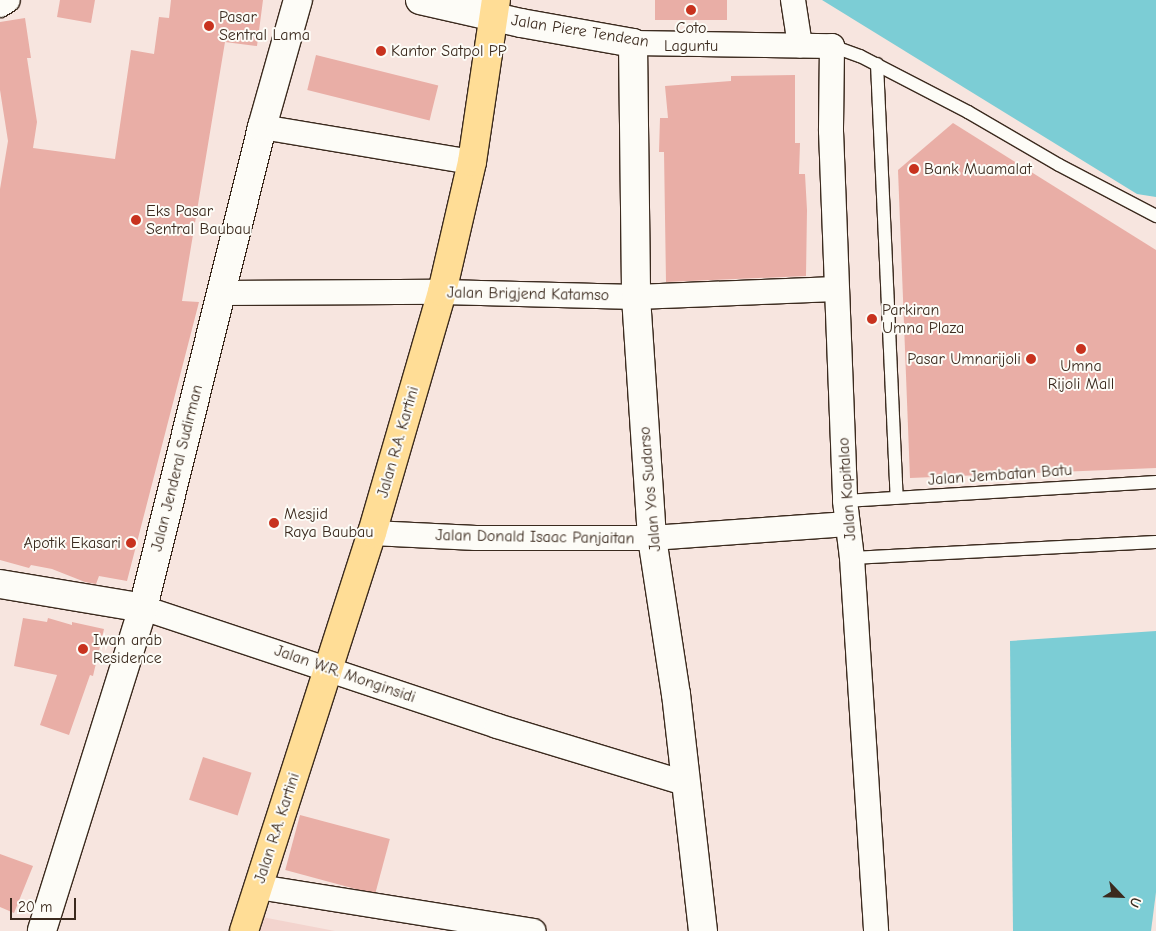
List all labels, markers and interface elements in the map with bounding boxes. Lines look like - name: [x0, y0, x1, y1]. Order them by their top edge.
- marker: Coto Laguntu: [685, 4, 697, 16]
- place label: Pasar Sentral Lama: [219, 7, 310, 45]
- street label: Jalan Piere Tendean: [510, 11, 650, 51]
- place label: Coto Laguntu: [664, 18, 718, 56]
- marker: Pasar Sentral Lama: [203, 20, 215, 32]
- place label: Kantor Satpol PP: [391, 41, 507, 61]
- marker: Kantor Satpol PP: [375, 45, 387, 57]
- place label: Bank Muamalat: [924, 159, 1032, 179]
- marker: Bank Muamalat: [908, 163, 920, 175]
- place label: Eks Pasar Sentral Baubau: [146, 201, 251, 239]
- marker: Eks Pasar Sentral Baubau: [130, 214, 142, 226]
- street label: Jalan Brigjend Katamso: [447, 283, 609, 305]
- place label: Parkiran Umna Plaza: [882, 300, 964, 338]
- marker: Parkiran Umna Plaza: [866, 313, 878, 325]
- marker: Umna Rijoli Mall: [1075, 343, 1087, 355]
- place label: Pasar Umnarijoli: [907, 349, 1021, 369]
- marker: Pasar Umnarijoli: [1025, 353, 1037, 365]
- place label: Umna Rijoli Mall: [1048, 356, 1114, 394]
- street label: Jalan Jenderal Sudirman: [147, 383, 207, 553]
- street label: Jalan R.A. Kartini: [373, 384, 423, 500]
- street label: Jalan Yos Sudarso: [635, 426, 665, 552]
- street label: Jalan Kapitalao: [834, 437, 860, 541]
- street label: Jalan Jembatan Batu: [927, 460, 1073, 490]
- place label: Mesjid Raya Baubau: [284, 504, 373, 542]
- marker: Mesjid Raya Baubau: [268, 517, 280, 529]
- street label: Jalan Donald Isaac Panjaitan: [435, 526, 635, 548]
- place label: Apotik Ekasari: [23, 533, 121, 553]
- marker: Apotik Ekasari: [125, 537, 137, 549]
- place label: Iwan arab Residence: [93, 630, 162, 668]
- street label: Jalan W.R. Monginsidi: [272, 641, 418, 707]
- marker: Iwan arab Residence: [77, 643, 89, 655]
- street label: Jalan R.A. Kartini: [250, 770, 304, 886]
- north arrow: [1096, 871, 1146, 921]
- scale bar: [12, 888, 79, 920]
- text: U: [1125, 895, 1145, 910]
- text: 20 m: [18, 898, 52, 916]

